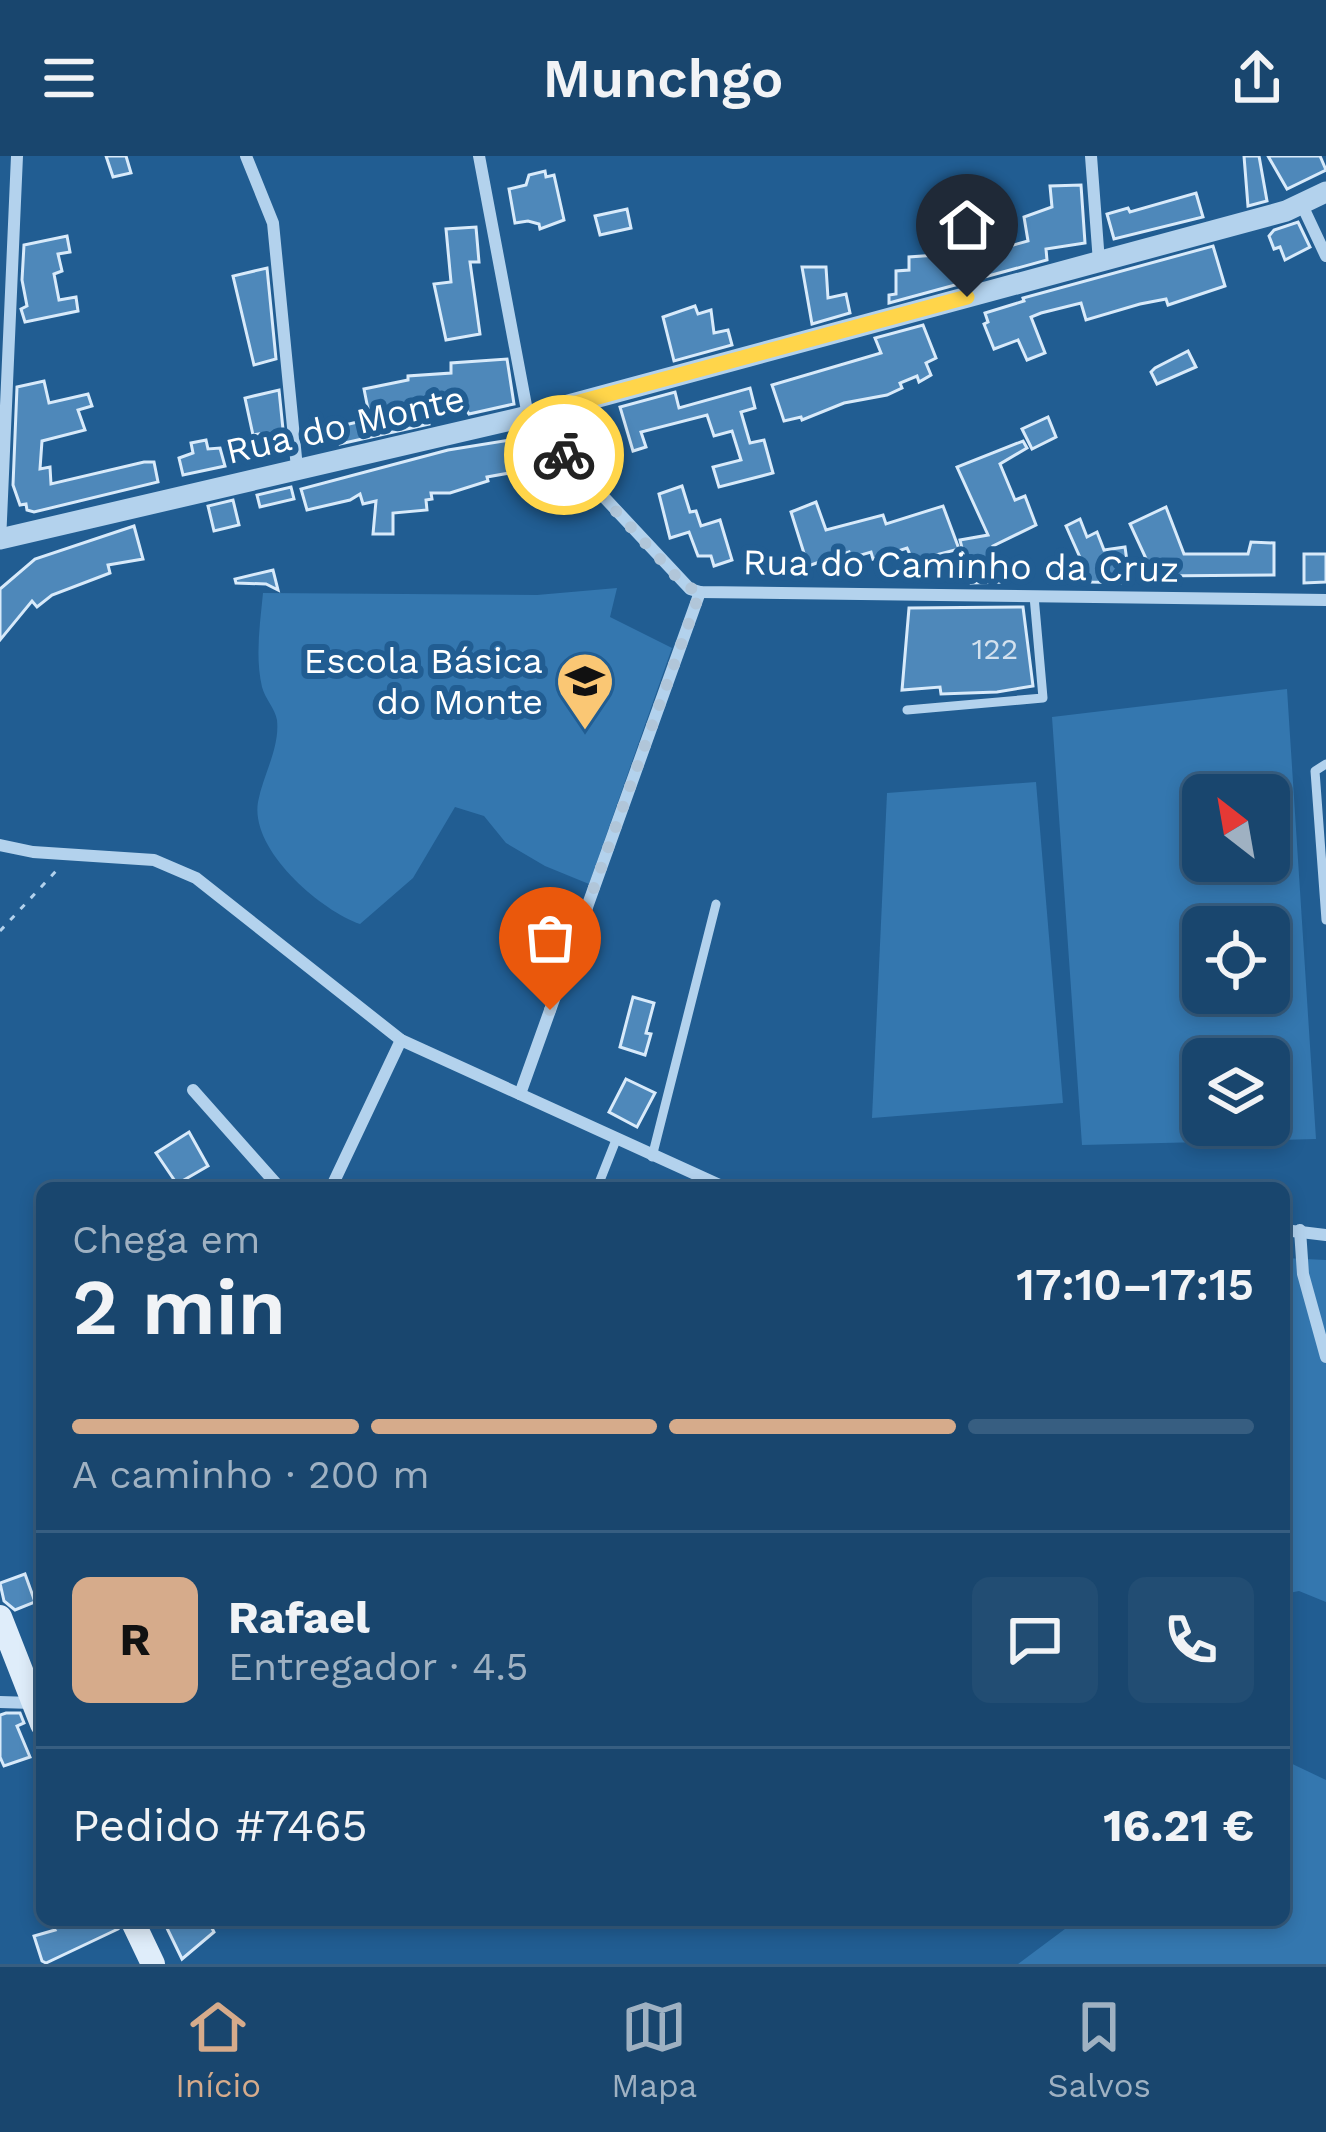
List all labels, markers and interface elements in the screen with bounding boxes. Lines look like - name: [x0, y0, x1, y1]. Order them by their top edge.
- icon: menu: [36, 45, 102, 111]
- icon: share: [1224, 45, 1290, 111]
- text: Munchgo: [543, 47, 783, 110]
- pin: [916, 174, 1018, 297]
- icon: home: [934, 192, 1000, 258]
- street label: Rua do Monte: [222, 377, 469, 473]
- courier: [504, 395, 624, 515]
- icon: bike: [531, 422, 597, 488]
- street label: Rua do Caminho da Cruz: [742, 541, 1180, 591]
- house number: 122: [972, 631, 1018, 666]
- place label: Escola Básica do Monte: [303, 640, 543, 723]
- school or university icon: Escola Básica do Monte: [554, 650, 616, 732]
- north arrow: [1182, 774, 1290, 882]
- map controls: [1182, 774, 1290, 1146]
- pin: [499, 887, 601, 1010]
- icon: bag: [517, 905, 583, 971]
- button: locate: [1182, 906, 1290, 1014]
- button: layers: [1182, 1038, 1290, 1146]
- text: Chega em: [72, 1217, 260, 1262]
- text: 17:10–17:15: [1016, 1258, 1254, 1311]
- text: 2 min: [72, 1261, 286, 1353]
- text: A caminho · 200 m: [72, 1452, 430, 1497]
- button: chat: [972, 1577, 1098, 1703]
- button: phone: [1128, 1577, 1254, 1703]
- text: Rafael: [228, 1591, 370, 1644]
- text: R: [119, 1613, 151, 1666]
- text: Entregador · 4.5: [228, 1644, 528, 1689]
- text: Pedido #7465: [72, 1799, 368, 1852]
- text: 16.21 €: [1103, 1799, 1254, 1852]
- tab: Início: [175, 1994, 261, 2105]
- tab: Mapa: [611, 1994, 697, 2105]
- tab: Salvos: [1048, 1994, 1151, 2105]

